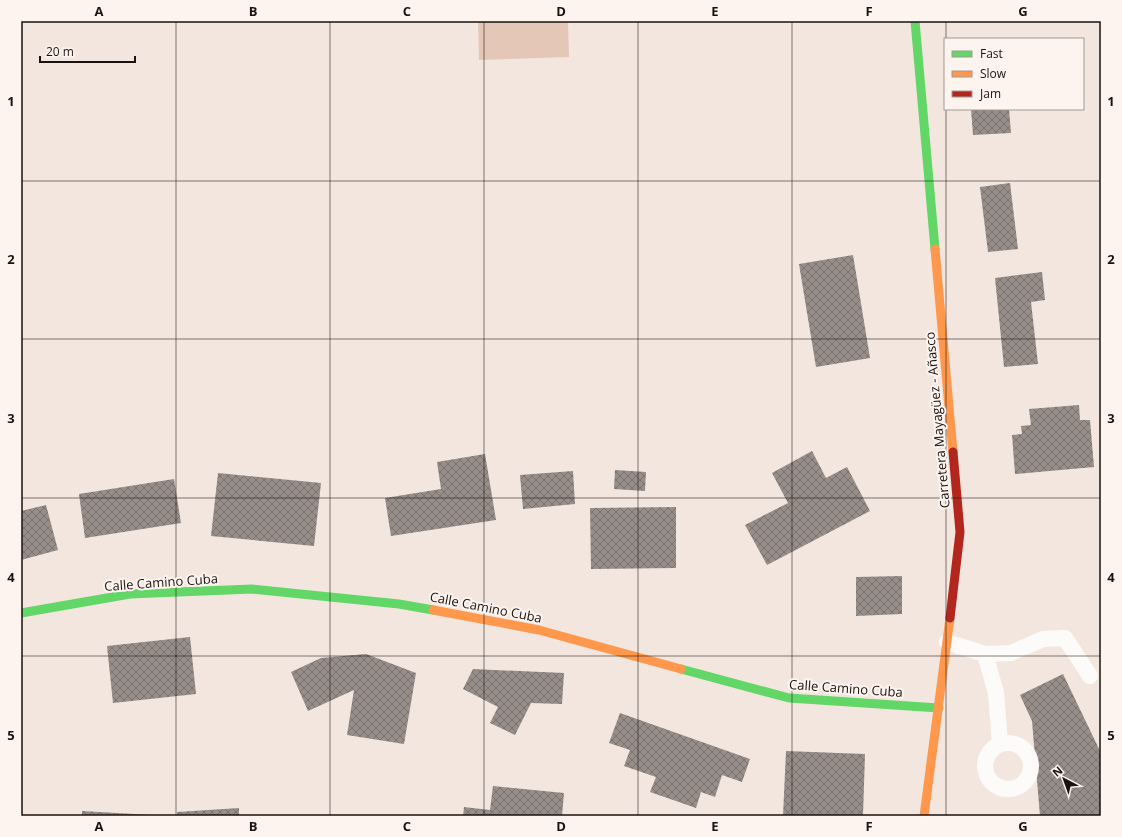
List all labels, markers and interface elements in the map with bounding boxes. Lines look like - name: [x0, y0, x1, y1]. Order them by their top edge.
- text: A: [95, 2, 104, 20]
- text: B: [249, 2, 258, 20]
- text: C: [403, 2, 411, 20]
- text: D: [556, 2, 566, 20]
- text: E: [711, 2, 719, 20]
- text: F: [865, 2, 873, 20]
- text: G: [1018, 2, 1028, 20]
- scale bar: [40, 38, 135, 64]
- legend: [944, 38, 1084, 110]
- text: 20 m: [46, 43, 74, 60]
- text: Fast: [980, 45, 1003, 62]
- text: Slow: [980, 65, 1007, 82]
- text: Jam: [979, 85, 1001, 102]
- text: 1: [7, 92, 15, 110]
- text: 1: [1107, 92, 1115, 110]
- text: 2: [7, 250, 15, 268]
- text: 2: [1107, 250, 1115, 268]
- street label: Carretera Mayagüez - Añasco: [920, 331, 954, 509]
- text: 3: [7, 409, 15, 427]
- text: 3: [1107, 409, 1115, 427]
- text: 4: [7, 568, 15, 586]
- text: 4: [1107, 568, 1115, 586]
- street label: Calle Camino Cuba: [104, 569, 218, 595]
- street label: Calle Camino Cuba: [428, 587, 544, 627]
- street label: Calle Camino Cuba: [789, 675, 903, 701]
- text: 5: [7, 726, 15, 744]
- text: 5: [1107, 726, 1115, 744]
- north arrow: [1044, 759, 1084, 799]
- text: N: [1049, 762, 1065, 780]
- text: A: [95, 817, 104, 835]
- text: B: [249, 817, 258, 835]
- text: C: [403, 817, 411, 835]
- text: D: [556, 817, 566, 835]
- text: E: [711, 817, 719, 835]
- text: F: [865, 817, 873, 835]
- text: G: [1018, 817, 1028, 835]

